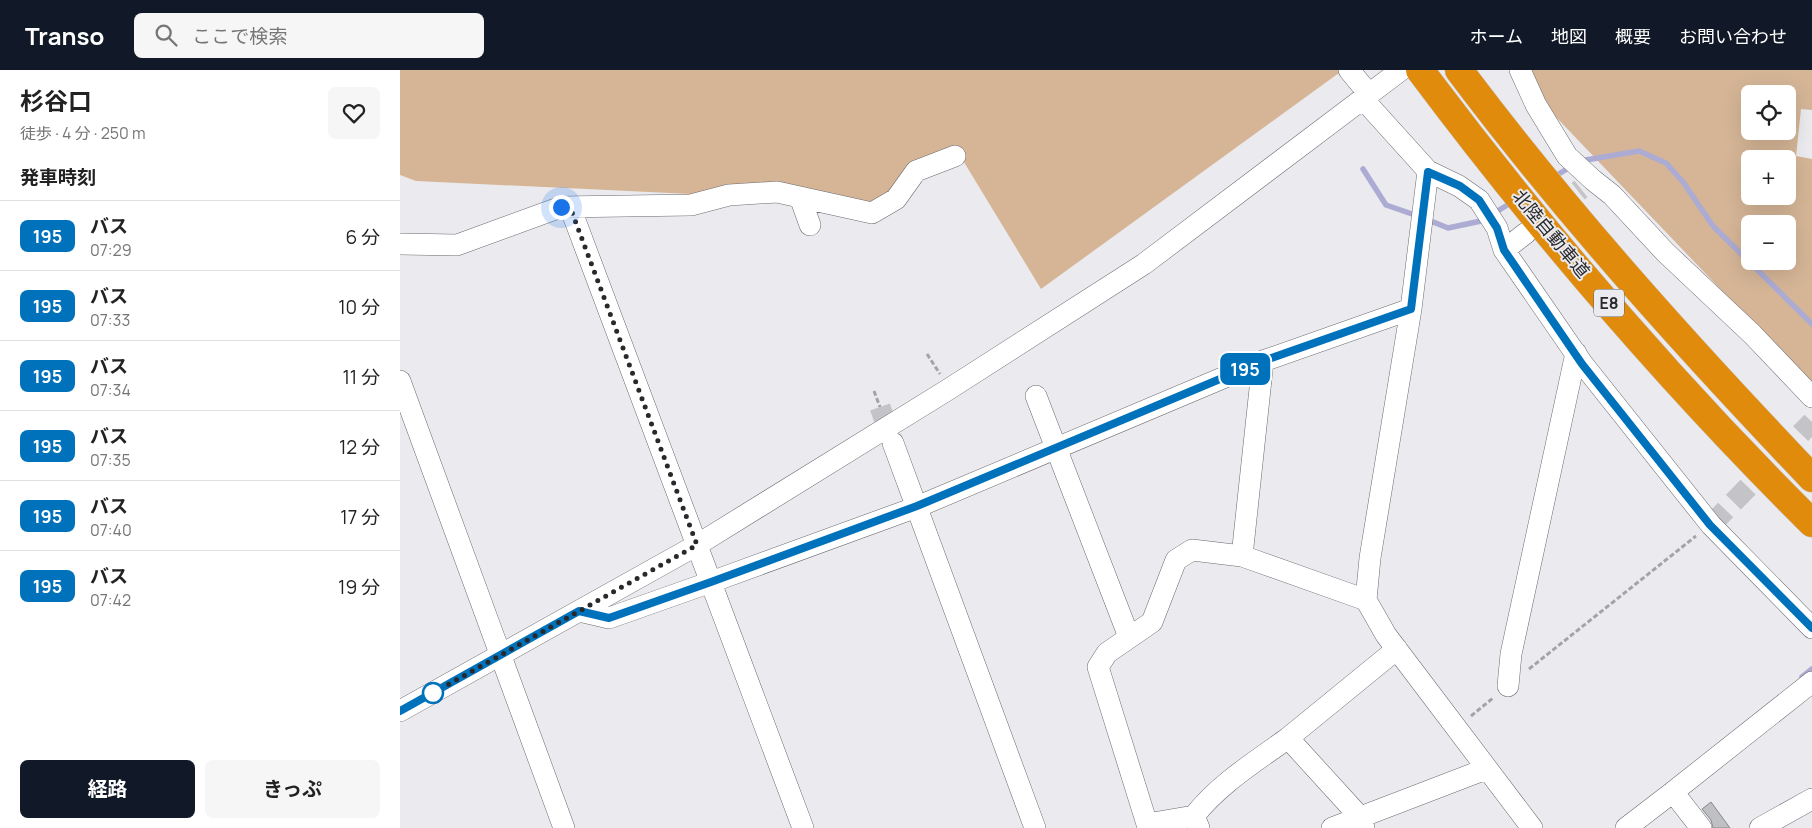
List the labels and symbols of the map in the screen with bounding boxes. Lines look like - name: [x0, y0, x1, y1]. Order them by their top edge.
- street label: 北陸自動車道: [1508, 184, 1596, 282]
- your location: [549, 195, 574, 220]
- road number: E8: [1594, 290, 1624, 317]
- line badge: 195: [1216, 353, 1274, 385]
- unlabelled marker: [422, 682, 444, 704]

